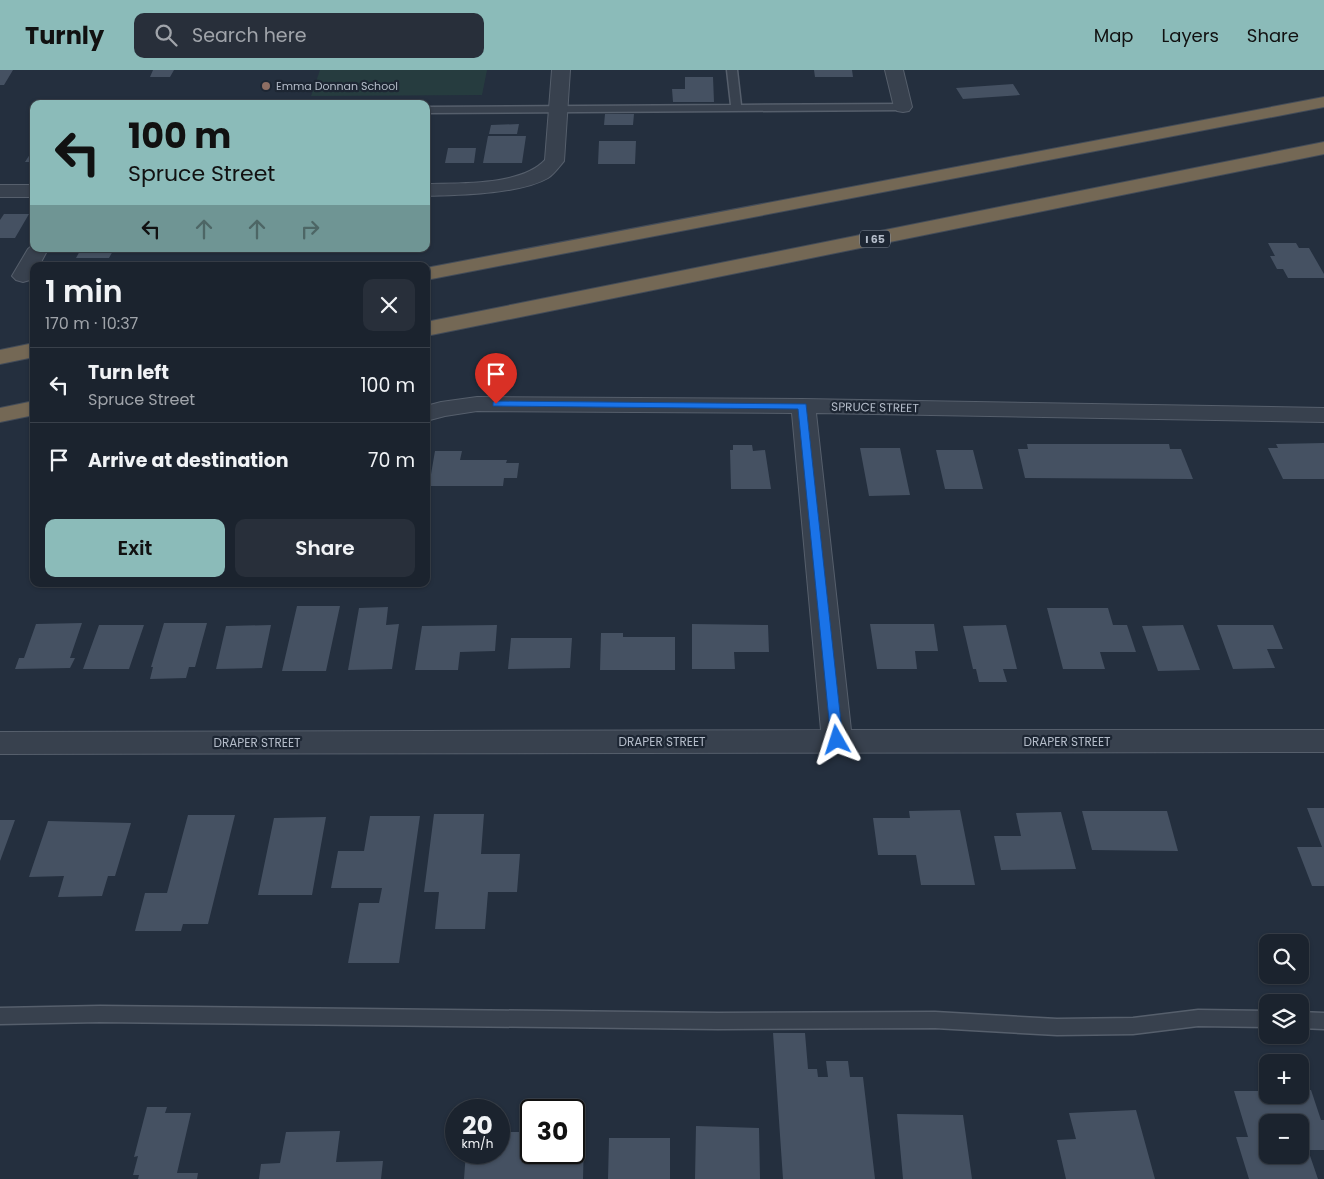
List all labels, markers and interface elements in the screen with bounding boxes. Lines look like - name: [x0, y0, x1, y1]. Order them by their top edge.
- search box: [134, 13, 484, 58]
- text: Turnly: [25, 19, 104, 52]
- icon: search: [152, 21, 180, 49]
- text: Search here: [192, 22, 307, 49]
- text: Map: [1094, 23, 1134, 48]
- text: Layers: [1162, 23, 1219, 48]
- text: Share: [1247, 23, 1299, 48]
- place label: Emma Donnan School: [276, 78, 398, 94]
- marker: Emma Donnan School: [260, 80, 272, 92]
- text: 100 m: [128, 111, 231, 160]
- icon: left: [45, 120, 110, 185]
- text: Spruce Street: [128, 158, 275, 189]
- icon: left: [137, 215, 165, 243]
- icon: ahead: [190, 215, 218, 243]
- icon: ahead: [243, 215, 271, 243]
- icon: right: [296, 215, 324, 243]
- road number: I 65: [860, 230, 890, 248]
- text: 1 min: [45, 270, 123, 313]
- button: close: [363, 279, 415, 331]
- text: 170 m · 10:37: [45, 312, 138, 335]
- pin: [475, 353, 517, 404]
- text: Turn left: [88, 359, 169, 386]
- icon: arrive: [482, 360, 510, 388]
- icon: left: [45, 371, 73, 399]
- text: 100 m: [360, 372, 415, 399]
- text: Spruce Street: [88, 388, 195, 411]
- street label: SPRUCE STREET: [831, 398, 919, 416]
- icon: arrive: [45, 446, 73, 474]
- text: Arrive at destination: [88, 447, 289, 474]
- text: 70 m: [368, 447, 415, 474]
- button: Exit: [45, 519, 225, 577]
- button: Share: [235, 519, 415, 577]
- position arrow: [810, 713, 862, 765]
- street label: DRAPER STREET: [618, 733, 706, 750]
- street label: DRAPER STREET: [1023, 733, 1111, 750]
- street label: DRAPER STREET: [213, 734, 301, 751]
- map controls: [1259, 934, 1309, 1164]
- button: search: [1259, 934, 1309, 984]
- button: layers: [1259, 994, 1309, 1044]
- button: +: [1259, 1054, 1309, 1104]
- speed limit sign: 30: [520, 1099, 585, 1164]
- text: 20: [462, 1108, 493, 1143]
- button: −: [1259, 1114, 1309, 1164]
- text: km/h: [462, 1135, 493, 1152]

